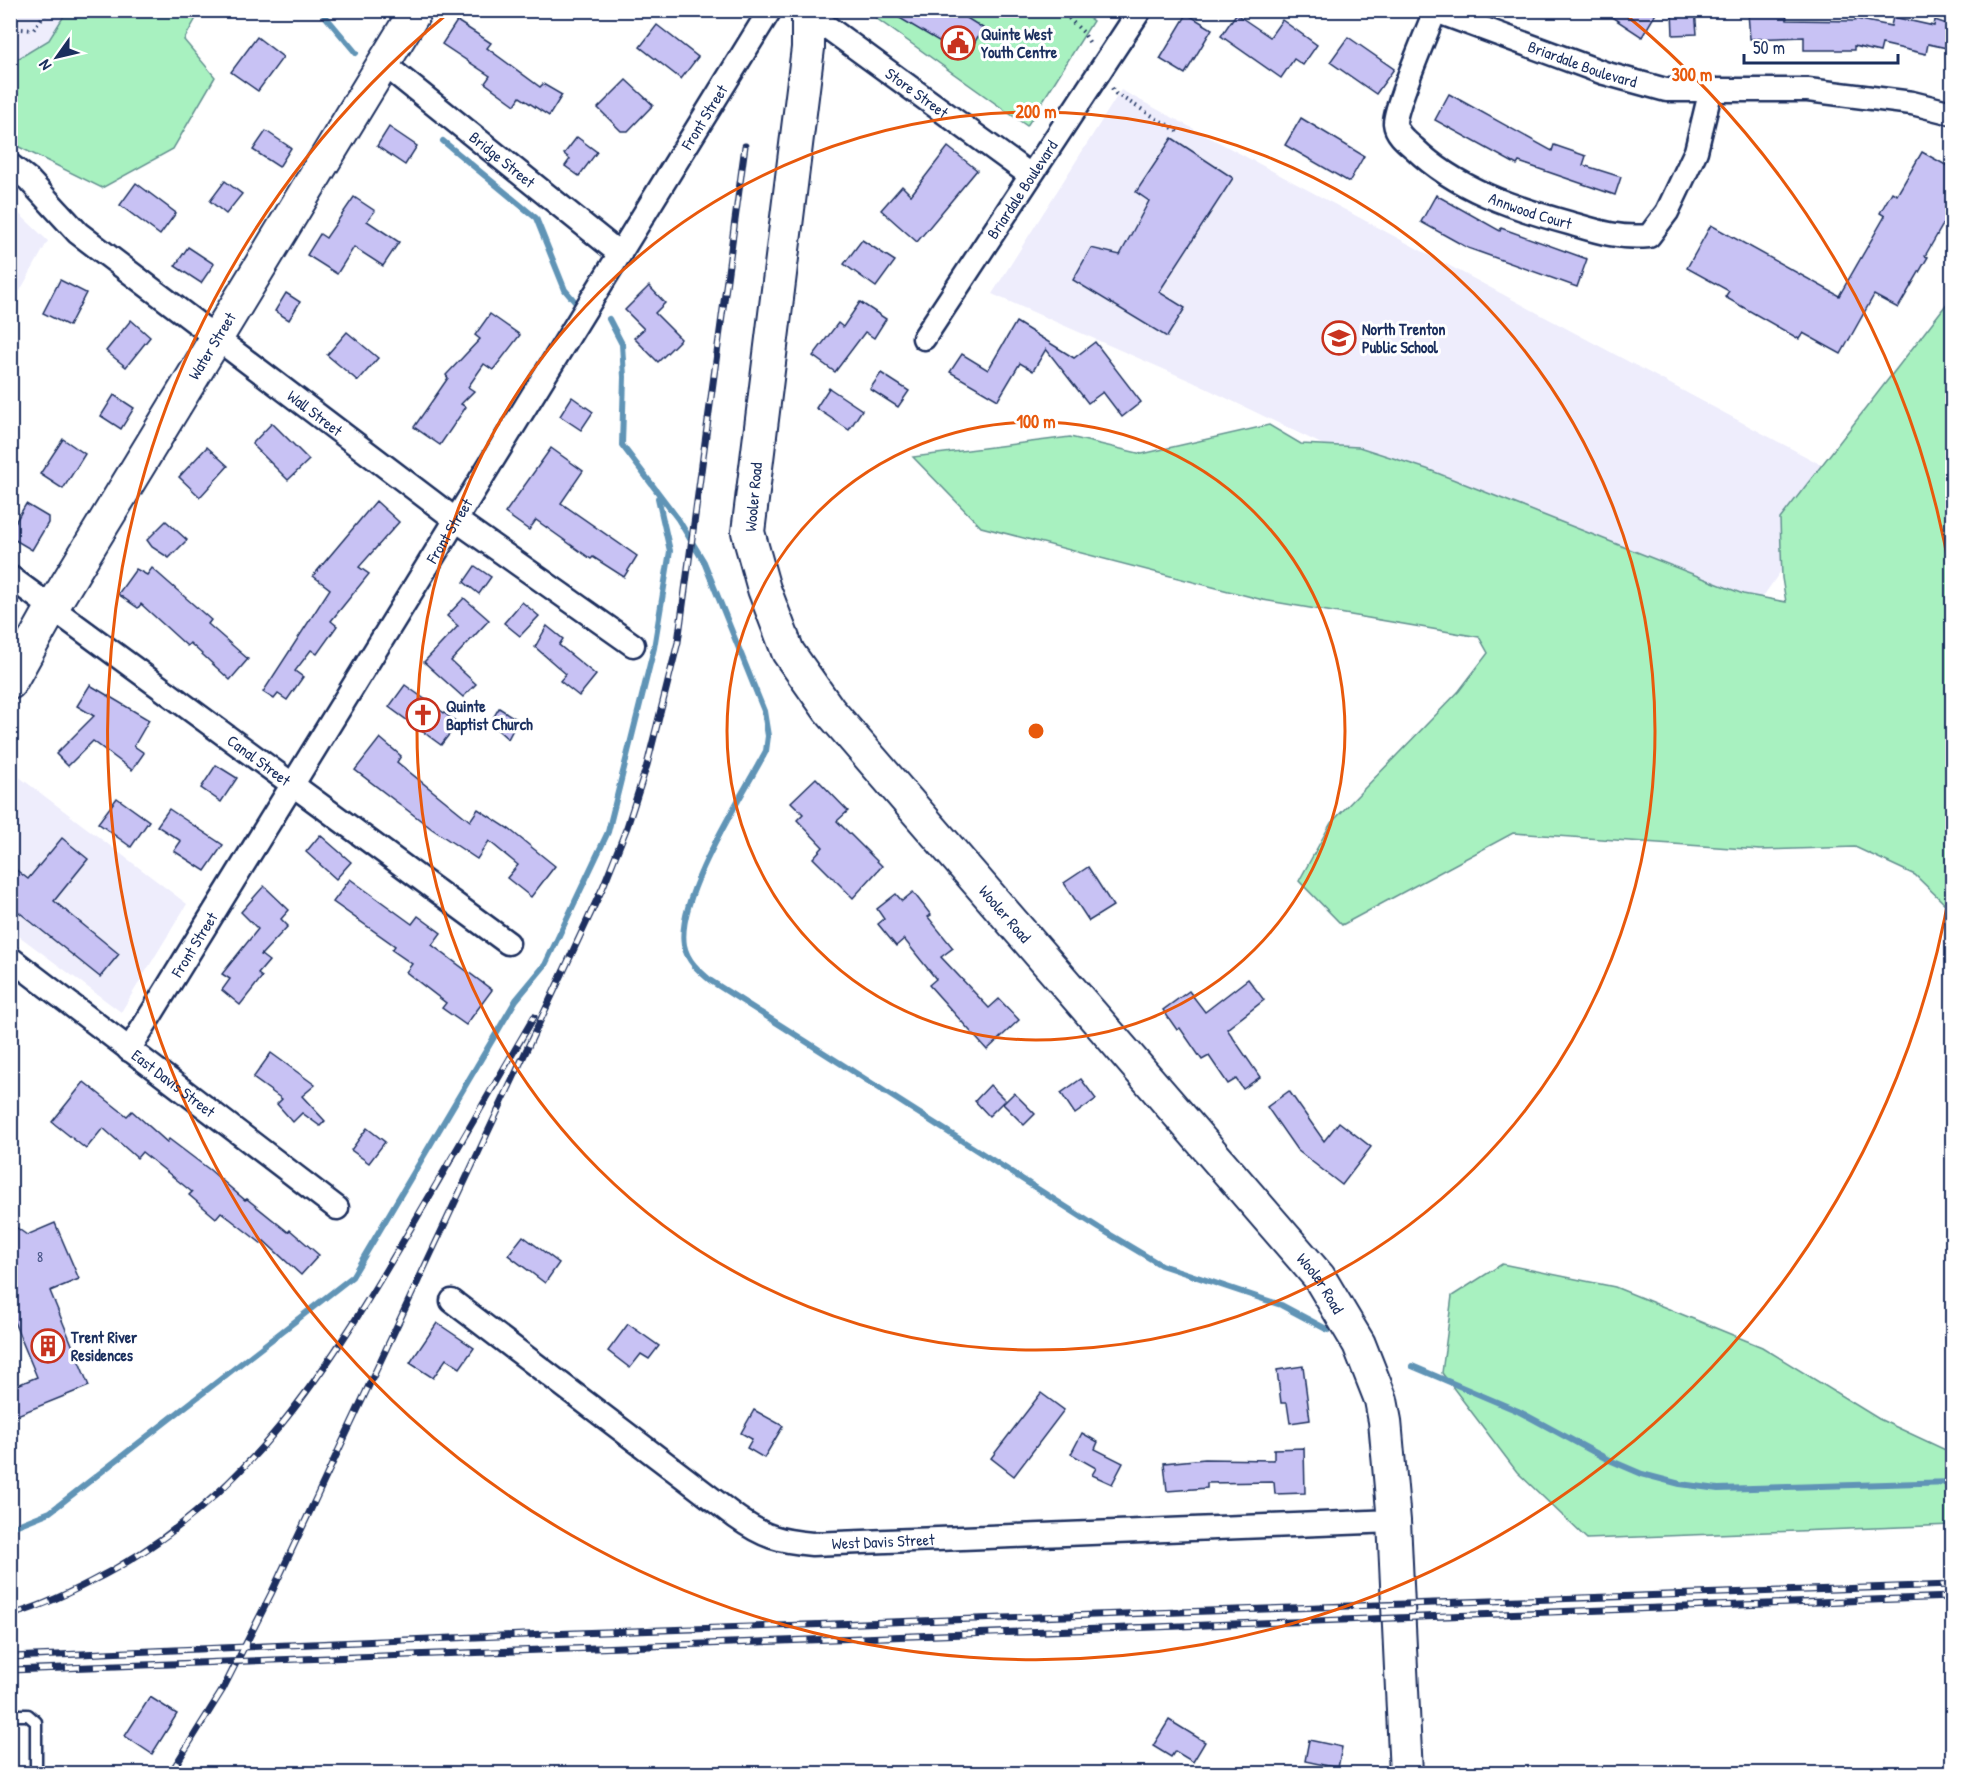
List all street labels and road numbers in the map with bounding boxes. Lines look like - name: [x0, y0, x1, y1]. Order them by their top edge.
- street label: Briardale Boulevard: [1525, 35, 1639, 93]
- street label: Store Street: [881, 62, 953, 123]
- street label: Front Street: [675, 80, 733, 154]
- street label: Bridge Street: [465, 126, 540, 193]
- street label: Briardale Boulevard: [981, 136, 1062, 243]
- street label: Annwood Court: [1486, 187, 1575, 234]
- street label: Water Street: [183, 307, 241, 384]
- street label: Wall Street: [283, 385, 348, 441]
- street label: Wooler Road: [739, 461, 767, 533]
- street label: Front Street: [420, 494, 478, 568]
- street label: Canal Street: [223, 729, 296, 791]
- street label: Wooler Road: [974, 880, 1036, 947]
- street label: Front Street: [165, 907, 223, 982]
- street label: East Davis Street: [127, 1044, 220, 1122]
- street label: Wooler Road: [1292, 1248, 1349, 1318]
- street label: West Davis Street: [831, 1528, 935, 1554]

